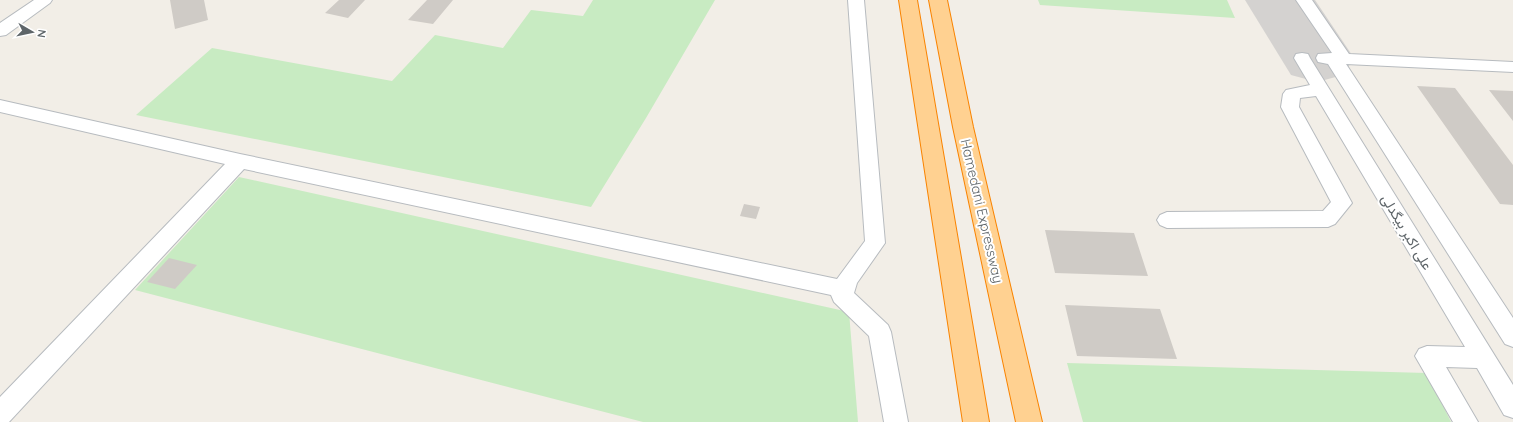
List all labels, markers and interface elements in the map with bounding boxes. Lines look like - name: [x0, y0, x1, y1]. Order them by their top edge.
- north arrow: [12, 12, 52, 52]
- text: N: [34, 28, 49, 39]
- street label: Hamedani Expressway: [957, 137, 1007, 285]
- street label: علی اکبر بیگدلی: [1377, 191, 1437, 273]

